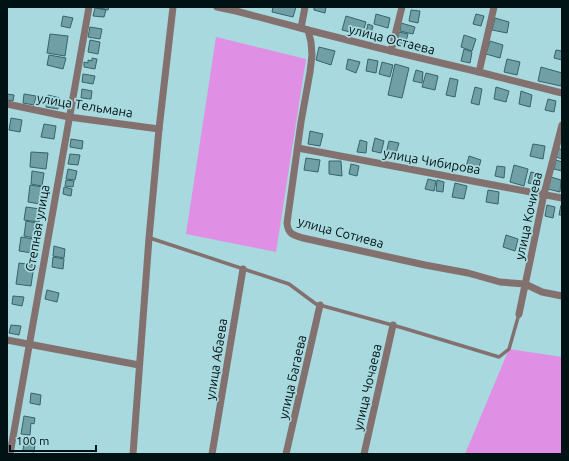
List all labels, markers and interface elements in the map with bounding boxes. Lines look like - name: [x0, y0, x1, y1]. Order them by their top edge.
- street label: улица Остаева: [347, 22, 437, 56]
- street label: улица Тельмана: [36, 90, 134, 120]
- street label: улица Чибирова: [382, 146, 482, 176]
- street label: улица Кочиева: [512, 171, 544, 261]
- street label: Степная улица: [22, 183, 52, 273]
- street label: улица Сотиева: [296, 214, 386, 250]
- street label: улица Абаева: [203, 317, 229, 401]
- street label: улица Багаева: [275, 333, 309, 421]
- street label: улица Чочаева: [350, 342, 384, 432]
- scale bar: [10, 427, 96, 453]
- text: 100 m: [16, 434, 49, 447]

